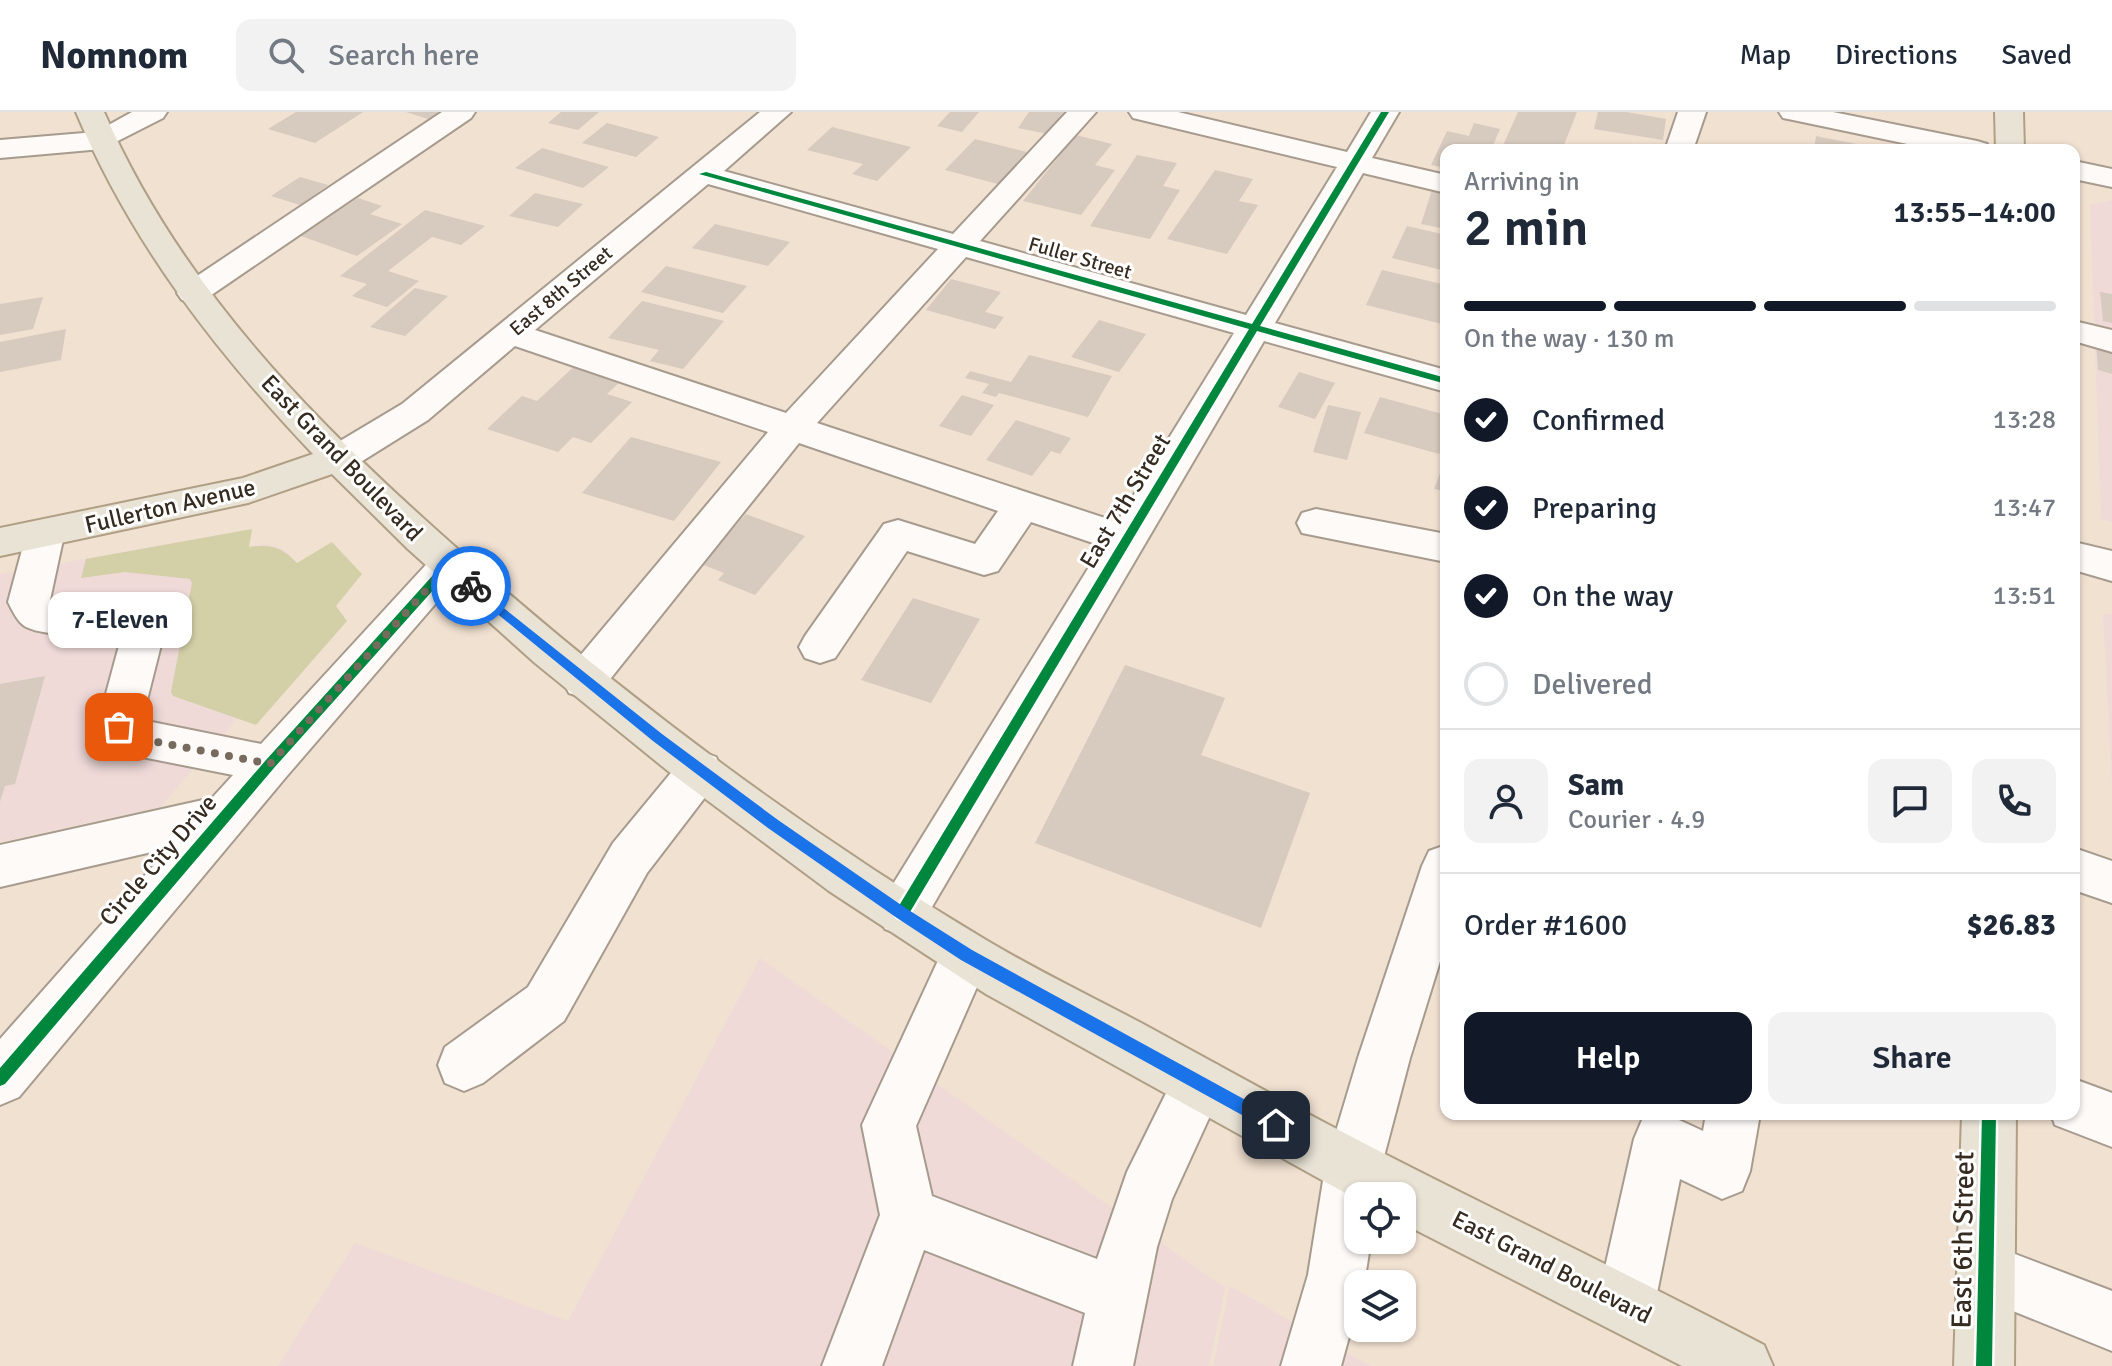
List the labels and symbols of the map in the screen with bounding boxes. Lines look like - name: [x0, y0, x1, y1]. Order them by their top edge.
- street label: Fuller Street: [1026, 231, 1134, 285]
- street label: East 8th Street: [504, 241, 618, 341]
- street label: East Grand Boulevard: [255, 368, 429, 548]
- street label: East 7th Street: [1073, 428, 1177, 574]
- street label: Fullerton Avenue: [82, 472, 258, 540]
- courier: [431, 546, 511, 626]
- callout: 7-Eleven: [47, 591, 191, 647]
- pin: [85, 693, 153, 761]
- street label: Circle City Drive: [93, 788, 223, 932]
- pin: [1242, 1091, 1310, 1159]
- street label: East 6th Street: [1944, 1151, 1982, 1329]
- street label: East Grand Boulevard: [1447, 1204, 1657, 1330]

